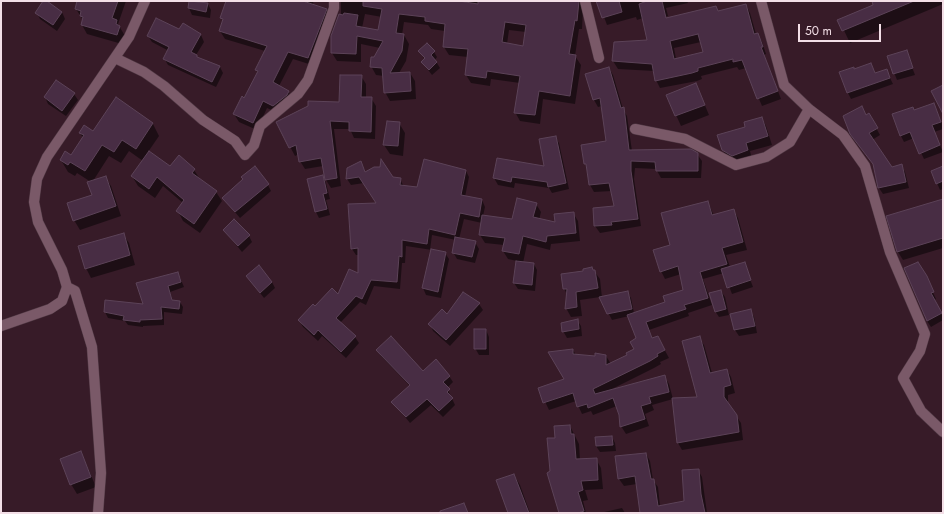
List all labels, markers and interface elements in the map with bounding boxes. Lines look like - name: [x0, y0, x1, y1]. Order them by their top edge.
- scale bar: [800, 16, 883, 42]
- text: 50 m: [805, 22, 832, 40]

